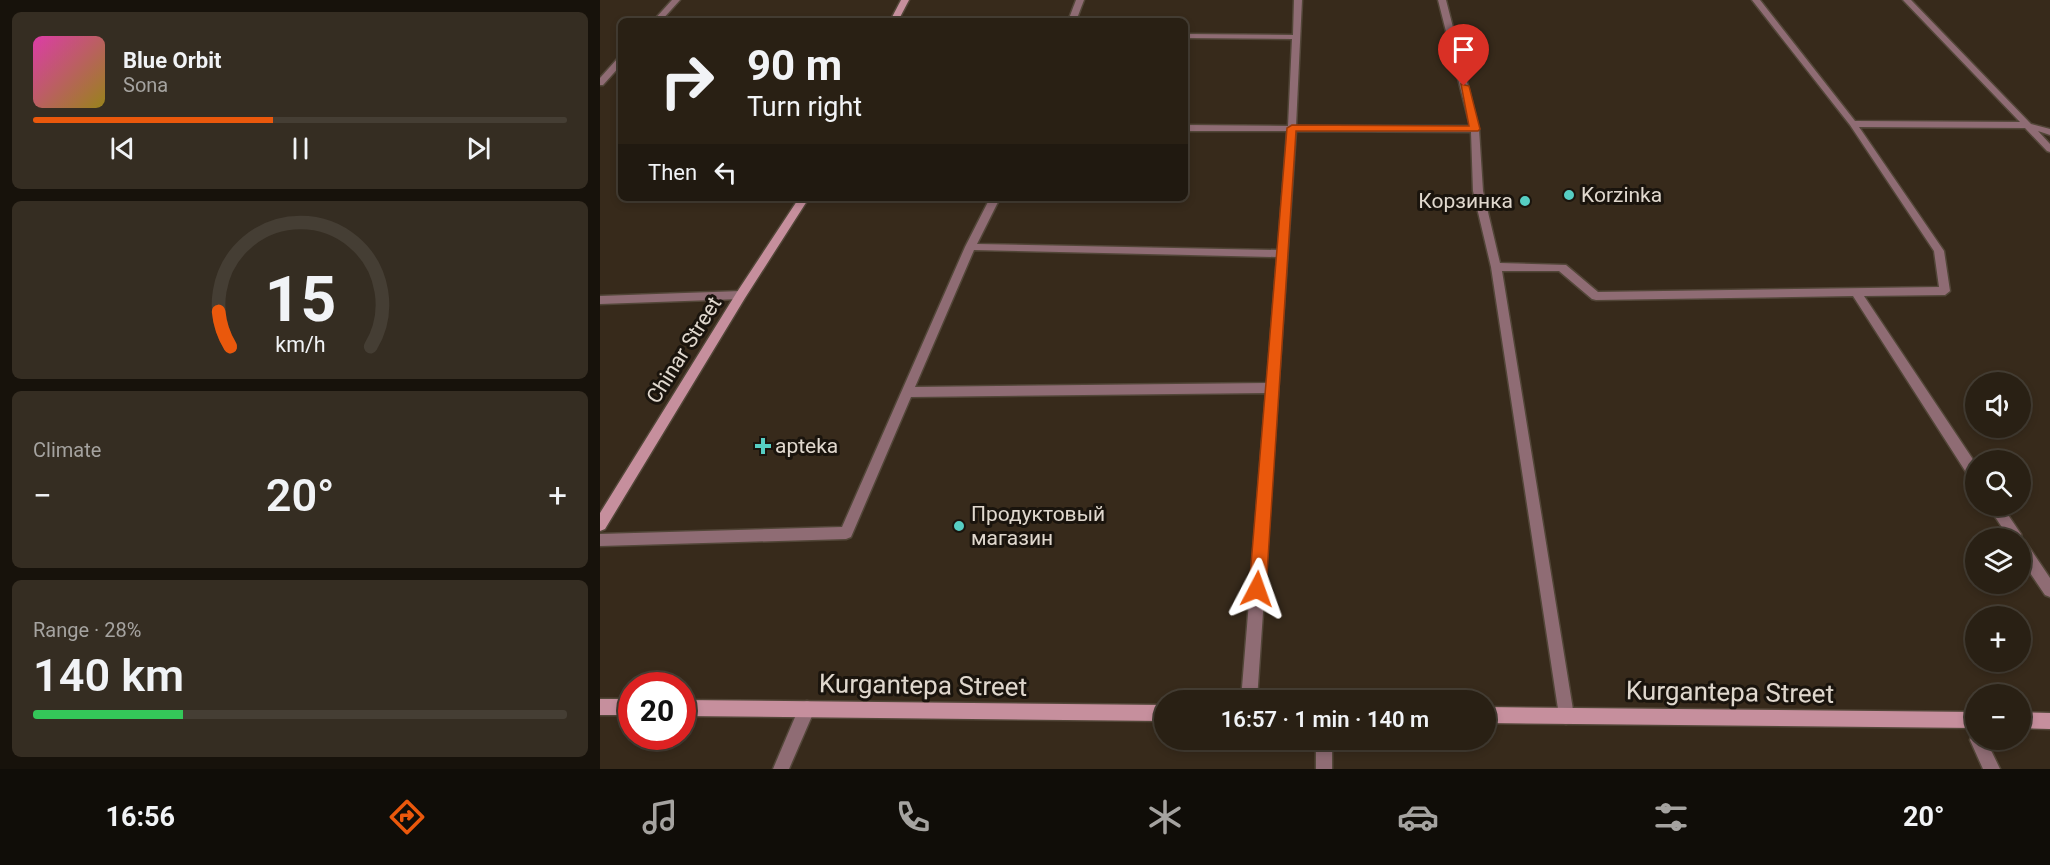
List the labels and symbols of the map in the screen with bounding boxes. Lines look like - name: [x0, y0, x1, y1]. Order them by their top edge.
- pin: [1438, 24, 1489, 86]
- place label: Korzinka: [1581, 183, 1662, 207]
- marker: Korzinka: [1562, 188, 1576, 202]
- place label: Корзинка: [1418, 189, 1513, 213]
- marker: Корзинка: [1518, 194, 1532, 208]
- street label: Chinar Street: [642, 292, 726, 408]
- place label: apteka: [775, 434, 838, 458]
- marker: apteka: [756, 439, 770, 453]
- place label: Продуктовый магазин: [971, 502, 1105, 550]
- marker: Продуктовый магазин: [952, 519, 966, 533]
- position arrow: [1225, 557, 1289, 621]
- street label: Kurgantepa Street: [819, 668, 1027, 702]
- speed limit sign: 20: [618, 672, 696, 750]
- street label: Kurgantepa Street: [1626, 675, 1834, 709]

